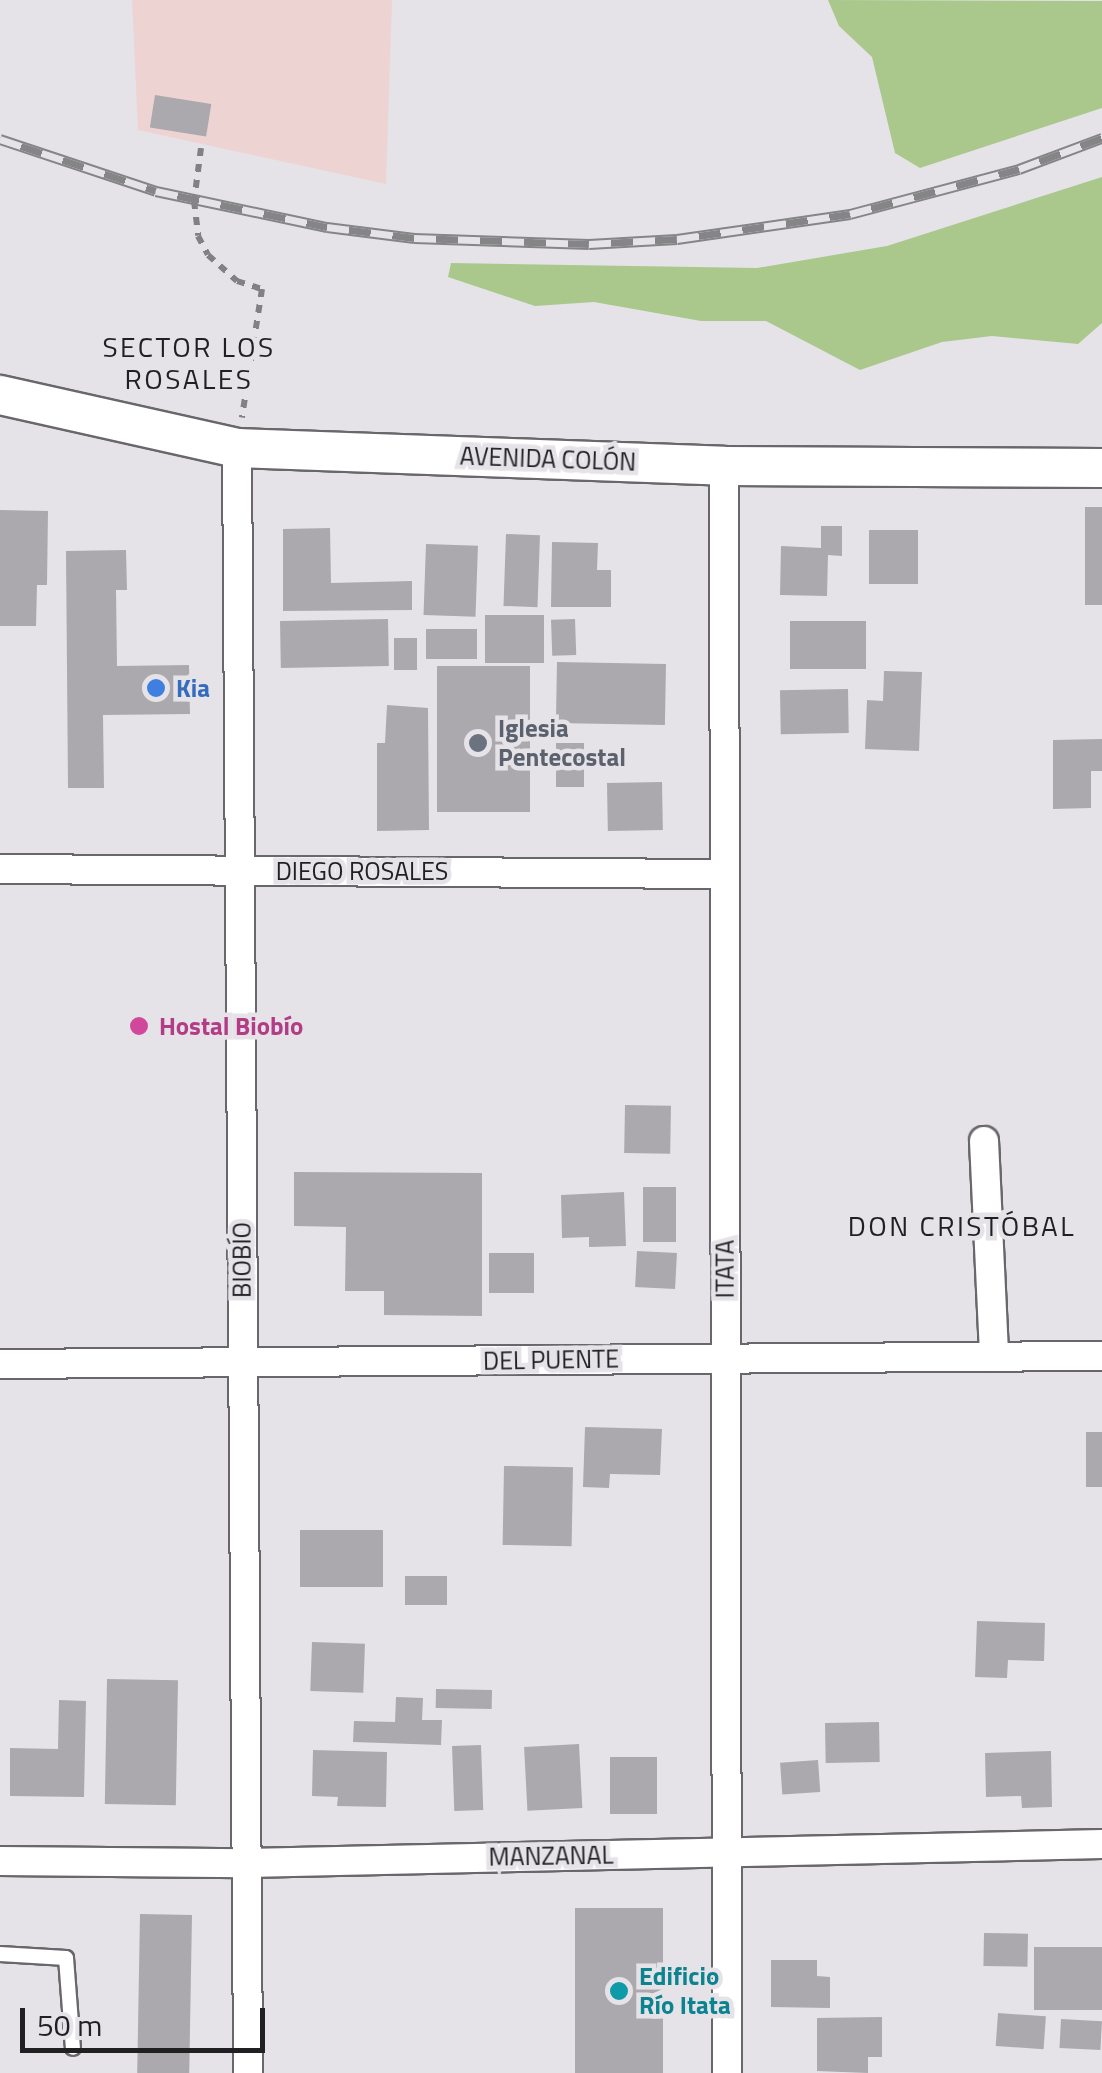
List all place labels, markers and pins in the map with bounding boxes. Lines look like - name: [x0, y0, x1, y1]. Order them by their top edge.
- place label: Kia: [176, 673, 210, 703]
- marker: Kia: [145, 677, 167, 699]
- place label: Iglesia Pentecostal: [498, 714, 626, 773]
- marker: Iglesia Pentecostal: [467, 732, 489, 754]
- place label: Hostal Biobío: [159, 1011, 303, 1041]
- marker: Hostal Biobío: [128, 1015, 150, 1037]
- place label: Edificio Río Itata: [639, 1962, 731, 2021]
- marker: Edificio Río Itata: [608, 1980, 630, 2002]

